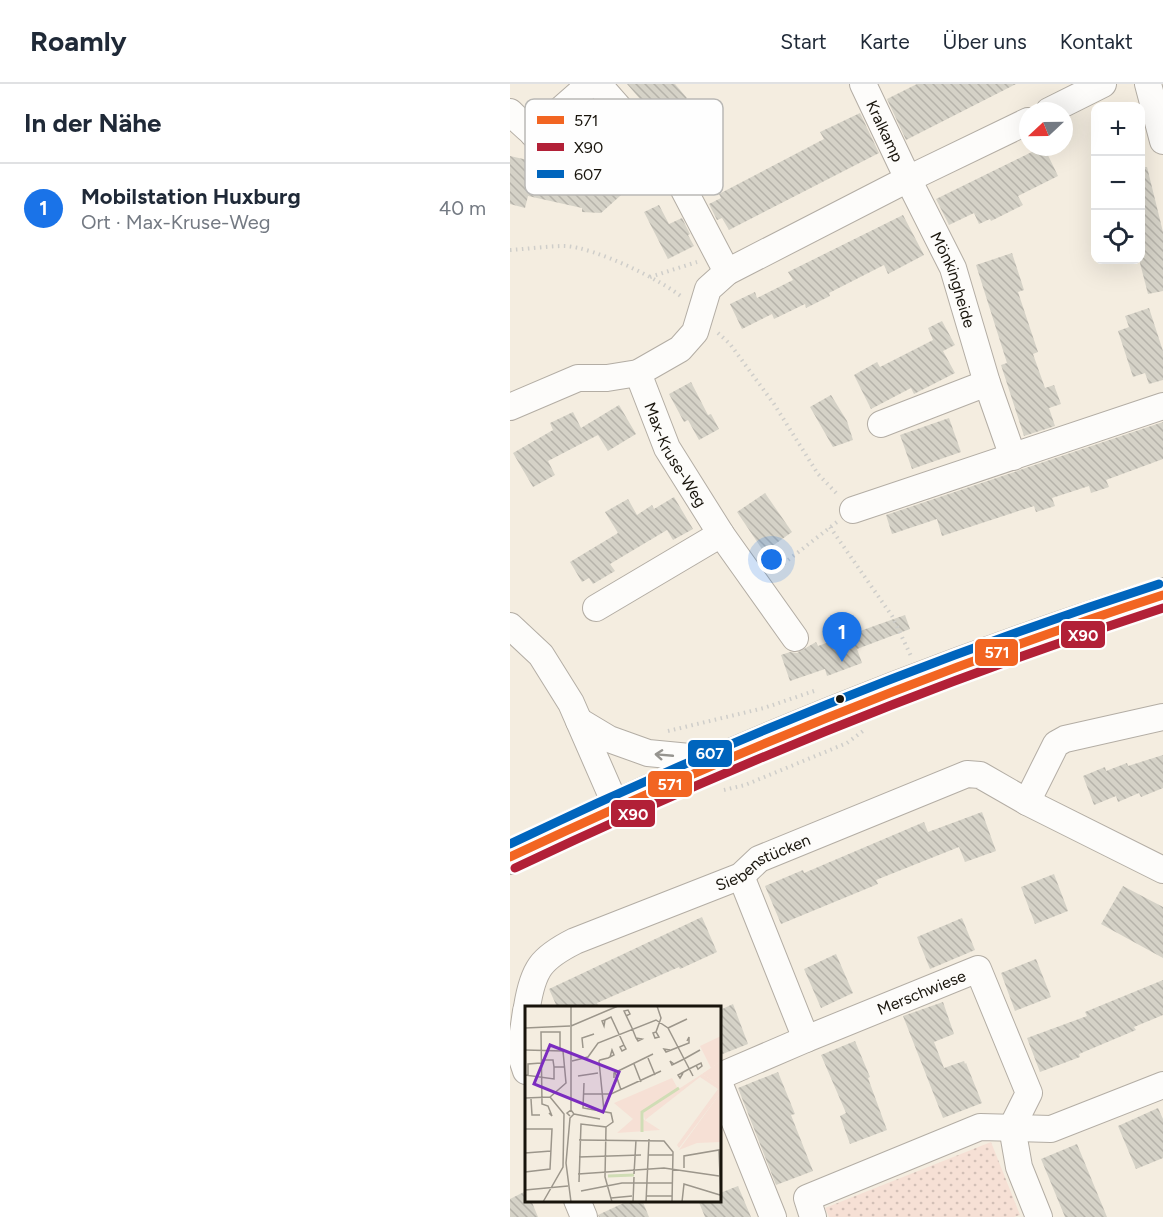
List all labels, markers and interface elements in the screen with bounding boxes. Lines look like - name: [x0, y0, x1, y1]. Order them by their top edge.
- text: Roamly: [30, 24, 127, 58]
- text: Start: [780, 29, 827, 54]
- text: Karte: [860, 29, 910, 54]
- text: Über uns: [943, 29, 1027, 54]
- text: Kontakt: [1060, 29, 1133, 54]
- street label: Kralkamp: [863, 97, 908, 165]
- legend: [525, 99, 723, 195]
- north arrow: [1019, 102, 1073, 156]
- map controls: [1091, 102, 1145, 264]
- button: +: [1091, 102, 1145, 156]
- text: In der Nähe: [24, 107, 161, 139]
- text: 571: [574, 111, 598, 130]
- text: X90: [574, 138, 603, 157]
- button: −: [1091, 156, 1145, 210]
- text: 607: [574, 165, 602, 184]
- text: Mobilstation Huxburg: [81, 183, 301, 210]
- text: 1: [39, 196, 48, 220]
- text: 40 m: [439, 196, 486, 220]
- text: Ort · Max-Kruse-Weg: [81, 210, 270, 234]
- button: locate: [1091, 210, 1145, 264]
- street label: Mönkingheide: [927, 229, 980, 330]
- street label: Max-Kruse-Weg: [641, 399, 711, 510]
- your location: [757, 545, 786, 574]
- pin: 1: [822, 612, 862, 662]
- line badge: X90: [1060, 620, 1106, 649]
- text: X90: [1068, 626, 1098, 645]
- line badge: 571: [974, 638, 1019, 667]
- text: 571: [985, 643, 1009, 662]
- unlabelled marker: [834, 693, 846, 705]
- line badge: 607: [687, 739, 733, 768]
- text: 607: [696, 744, 724, 763]
- one-way arrow: [654, 749, 674, 760]
- line badge: 571: [647, 770, 693, 798]
- text: 571: [658, 775, 682, 794]
- line badge: X90: [610, 799, 656, 828]
- text: X90: [618, 805, 648, 824]
- street label: Siebenstücken: [713, 830, 813, 895]
- street label: Merschwiese: [874, 965, 969, 1019]
- inset map: [525, 1006, 722, 1202]

